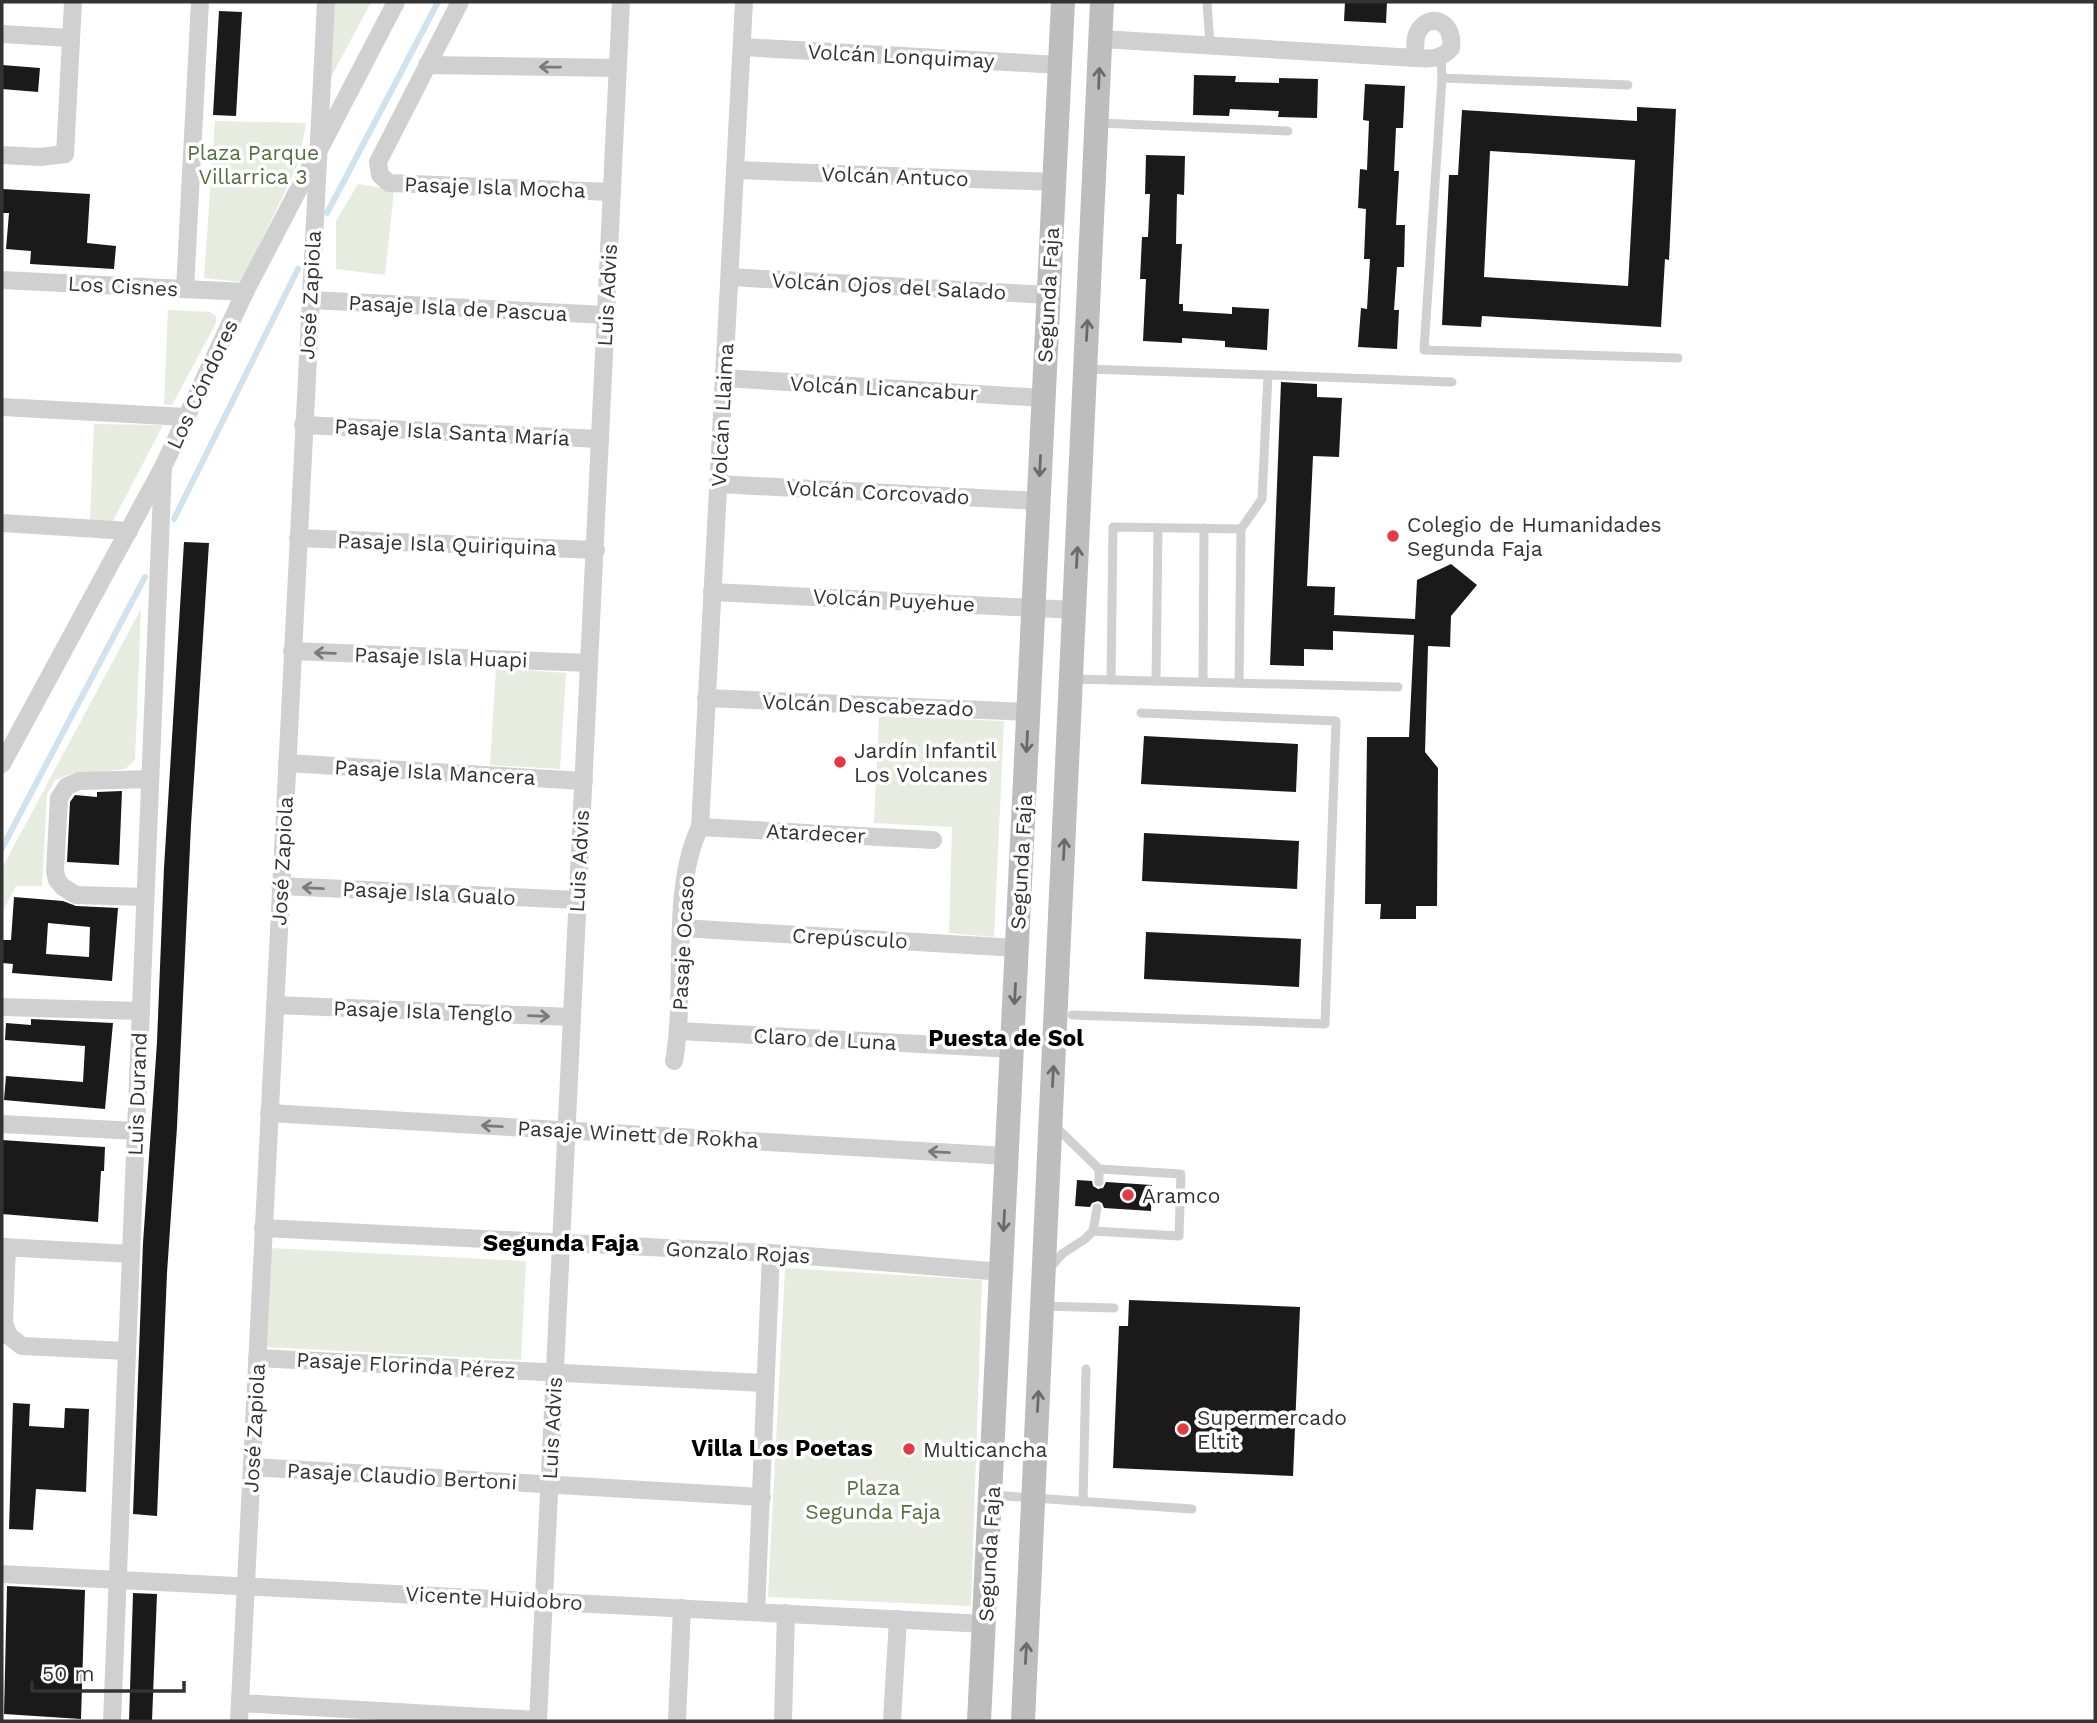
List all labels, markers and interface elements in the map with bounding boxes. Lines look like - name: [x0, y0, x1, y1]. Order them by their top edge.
- street label: Volcán Lonquimay: [807, 39, 995, 73]
- one-way arrow: [538, 60, 561, 74]
- one-way arrow: [1093, 67, 1106, 90]
- park label: Plaza Parque Villarrica 3: [187, 140, 319, 189]
- street label: Volcán Antuco: [821, 161, 969, 191]
- street label: Pasaje Isla Mocha: [404, 171, 586, 203]
- street label: Segunda Faja: [1032, 227, 1064, 363]
- street label: José Zapiola: [294, 230, 326, 360]
- street label: Luis Advis: [592, 243, 622, 347]
- street label: Volcán Ojos del Salado: [771, 267, 1007, 305]
- street label: Los Cisnes: [67, 271, 179, 301]
- street label: Pasaje Isla de Pascua: [348, 290, 568, 326]
- street label: Los Cóndores: [161, 315, 243, 453]
- one-way arrow: [1081, 319, 1094, 342]
- street label: Volcán Llaima: [706, 342, 738, 487]
- street label: Volcán Licancabur: [789, 371, 979, 405]
- street label: Pasaje Isla Santa María: [334, 413, 570, 451]
- one-way arrow: [1033, 454, 1046, 477]
- street label: Volcán Corcovado: [786, 475, 970, 509]
- place label: Colegio de Humanidades Segunda Faja: [1407, 512, 1662, 561]
- street label: Pasaje Isla Quiriquina: [337, 528, 557, 560]
- marker: Colegio de Humanidades Segunda Faja: [1385, 528, 1401, 544]
- one-way arrow: [1071, 546, 1084, 569]
- street label: Volcán Puyehue: [812, 583, 976, 617]
- street label: Pasaje Isla Huapi: [354, 641, 528, 673]
- one-way arrow: [314, 646, 337, 659]
- street label: Volcán Descabezado: [762, 689, 974, 721]
- one-way arrow: [1021, 730, 1034, 753]
- place label: Jardín Infantil Los Volcanes: [854, 738, 997, 787]
- street label: Pasaje Isla Mancera: [334, 754, 536, 790]
- marker: Jardín Infantil Los Volcanes: [832, 754, 848, 770]
- street label: Segunda Faja: [1005, 794, 1037, 930]
- street label: José Zapiola: [266, 796, 298, 926]
- street label: Luis Advis: [564, 809, 594, 913]
- street label: Atardecer: [766, 818, 867, 848]
- one-way arrow: [1057, 838, 1070, 861]
- street label: Pasaje Ocaso: [667, 875, 699, 1011]
- street label: Pasaje Isla Gualo: [342, 876, 516, 910]
- one-way arrow: [302, 881, 325, 894]
- street label: Crepúsculo: [792, 922, 908, 954]
- one-way arrow: [1009, 982, 1022, 1005]
- street label: Pasaje Isla Tenglo: [333, 995, 513, 1027]
- one-way arrow: [527, 1009, 550, 1022]
- street label: Claro de Luna: [753, 1023, 897, 1055]
- district label: Puesta de Sol: [928, 1025, 1084, 1052]
- street label: Luis Durand: [122, 1032, 152, 1156]
- one-way arrow: [1046, 1065, 1059, 1088]
- street label: Pasaje Winett de Rokha: [517, 1115, 759, 1153]
- one-way arrow: [481, 1119, 504, 1132]
- one-way arrow: [928, 1145, 951, 1158]
- place label: Aramco: [1142, 1183, 1220, 1208]
- marker: Aramco: [1120, 1187, 1136, 1203]
- one-way arrow: [998, 1209, 1011, 1232]
- district label: Segunda Faja: [483, 1229, 639, 1257]
- street label: Gonzalo Rojas: [665, 1236, 811, 1268]
- street label: Pasaje Florinda Pérez: [296, 1347, 516, 1383]
- street label: José Zapiola: [238, 1363, 270, 1493]
- street label: Luis Advis: [537, 1376, 567, 1480]
- one-way arrow: [1032, 1390, 1045, 1413]
- place label: Supermercado Eltit: [1197, 1405, 1347, 1454]
- marker: Supermercado Eltit: [1175, 1421, 1191, 1437]
- district label: Villa Los Poetas: [691, 1435, 873, 1462]
- place label: Multicancha: [923, 1437, 1048, 1462]
- marker: Multicancha: [901, 1441, 917, 1457]
- street label: Pasaje Claudio Bertoni: [286, 1457, 518, 1495]
- park label: Plaza Segunda Faja: [805, 1475, 941, 1524]
- street label: Segunda Faja: [973, 1486, 1005, 1622]
- street label: Vicente Huidobro: [405, 1581, 583, 1615]
- one-way arrow: [1020, 1642, 1033, 1665]
- scale bar: [32, 1650, 184, 1694]
- text: 50 m: [42, 1661, 94, 1686]

